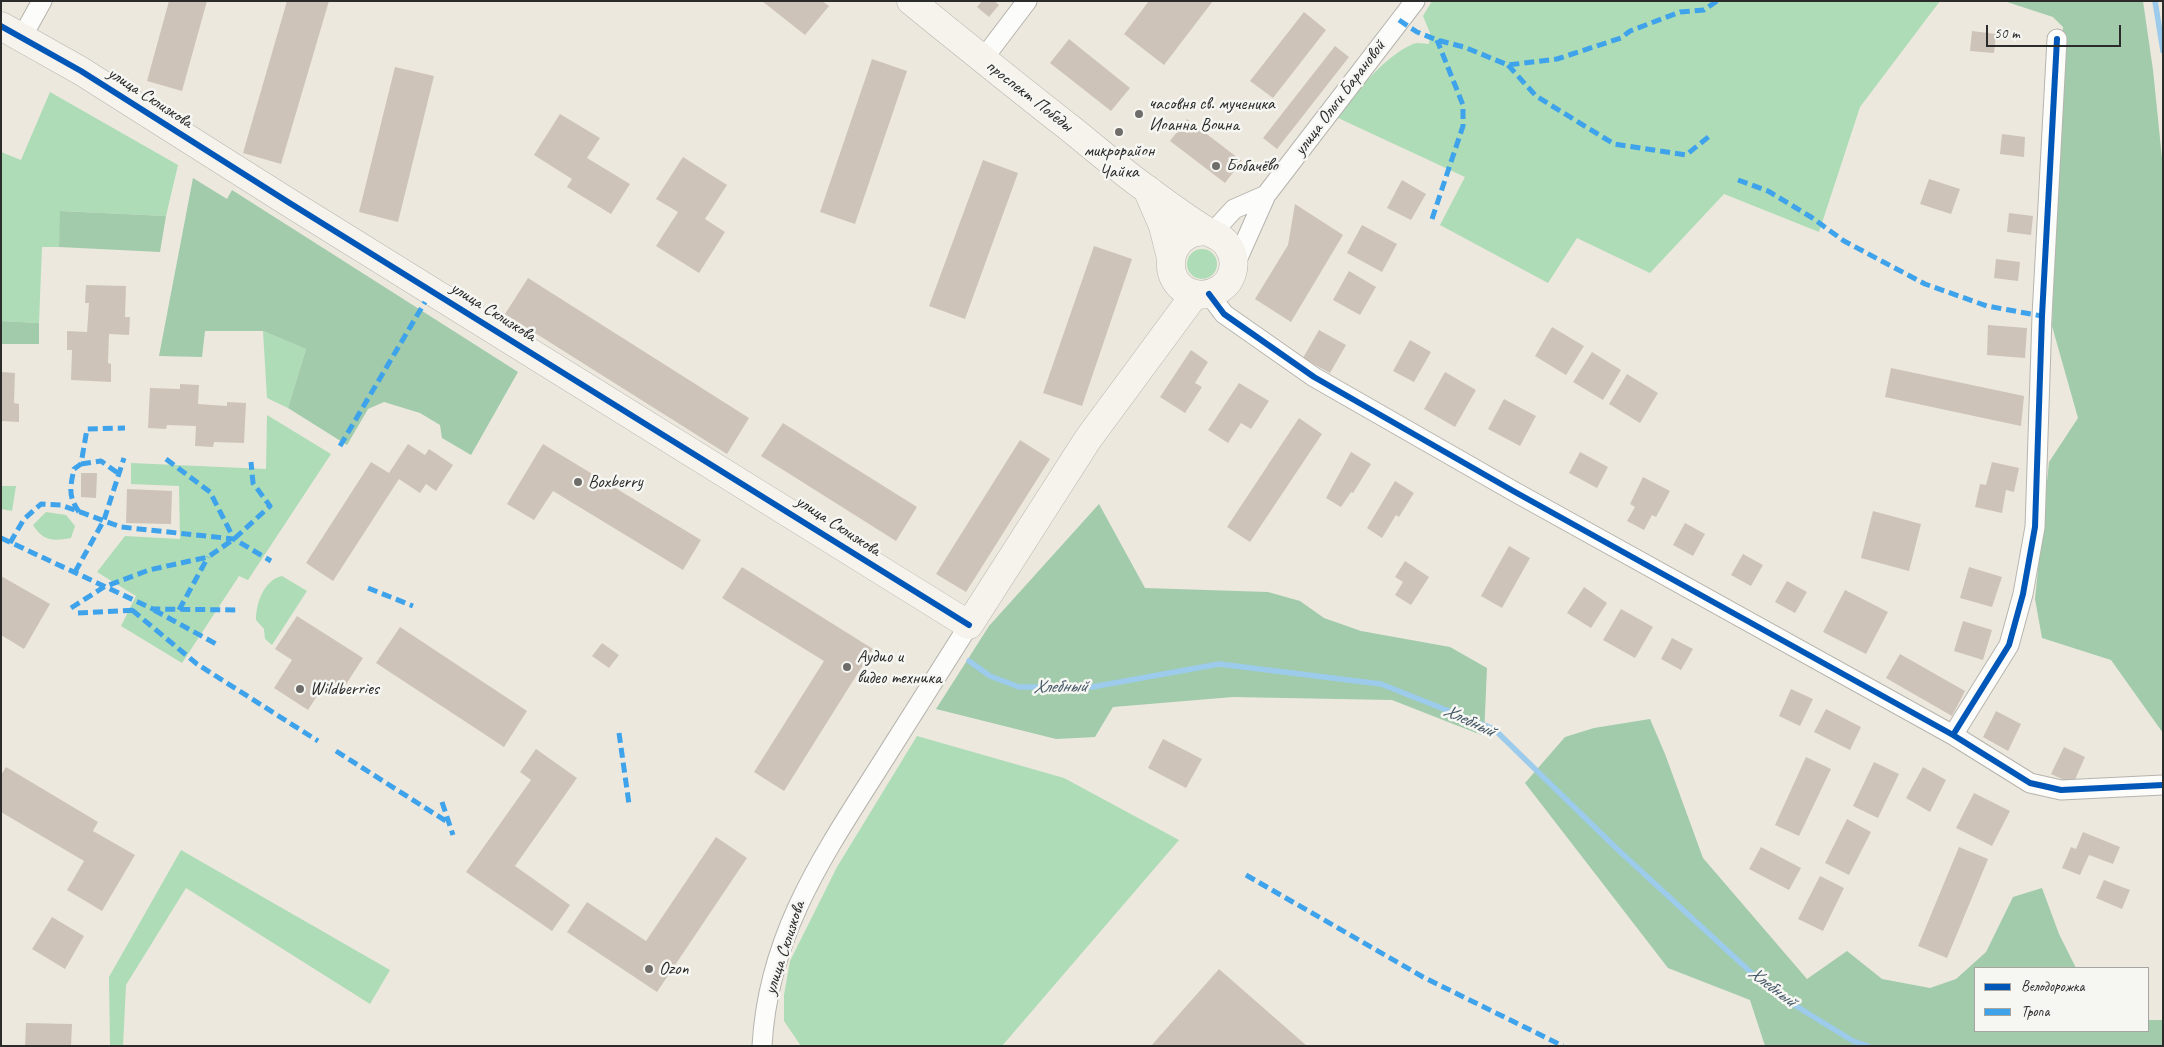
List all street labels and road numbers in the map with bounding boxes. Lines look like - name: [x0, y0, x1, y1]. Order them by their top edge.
- street label: улица Ольги Барановой: [1290, 36, 1390, 160]
- street label: проспект Победы: [981, 55, 1077, 137]
- street label: улица Склизкова: [103, 63, 197, 133]
- street label: улица Склизкова: [446, 277, 540, 347]
- street label: улица Склизкова: [791, 491, 885, 561]
- street label: улица Склизкова: [760, 899, 810, 997]

